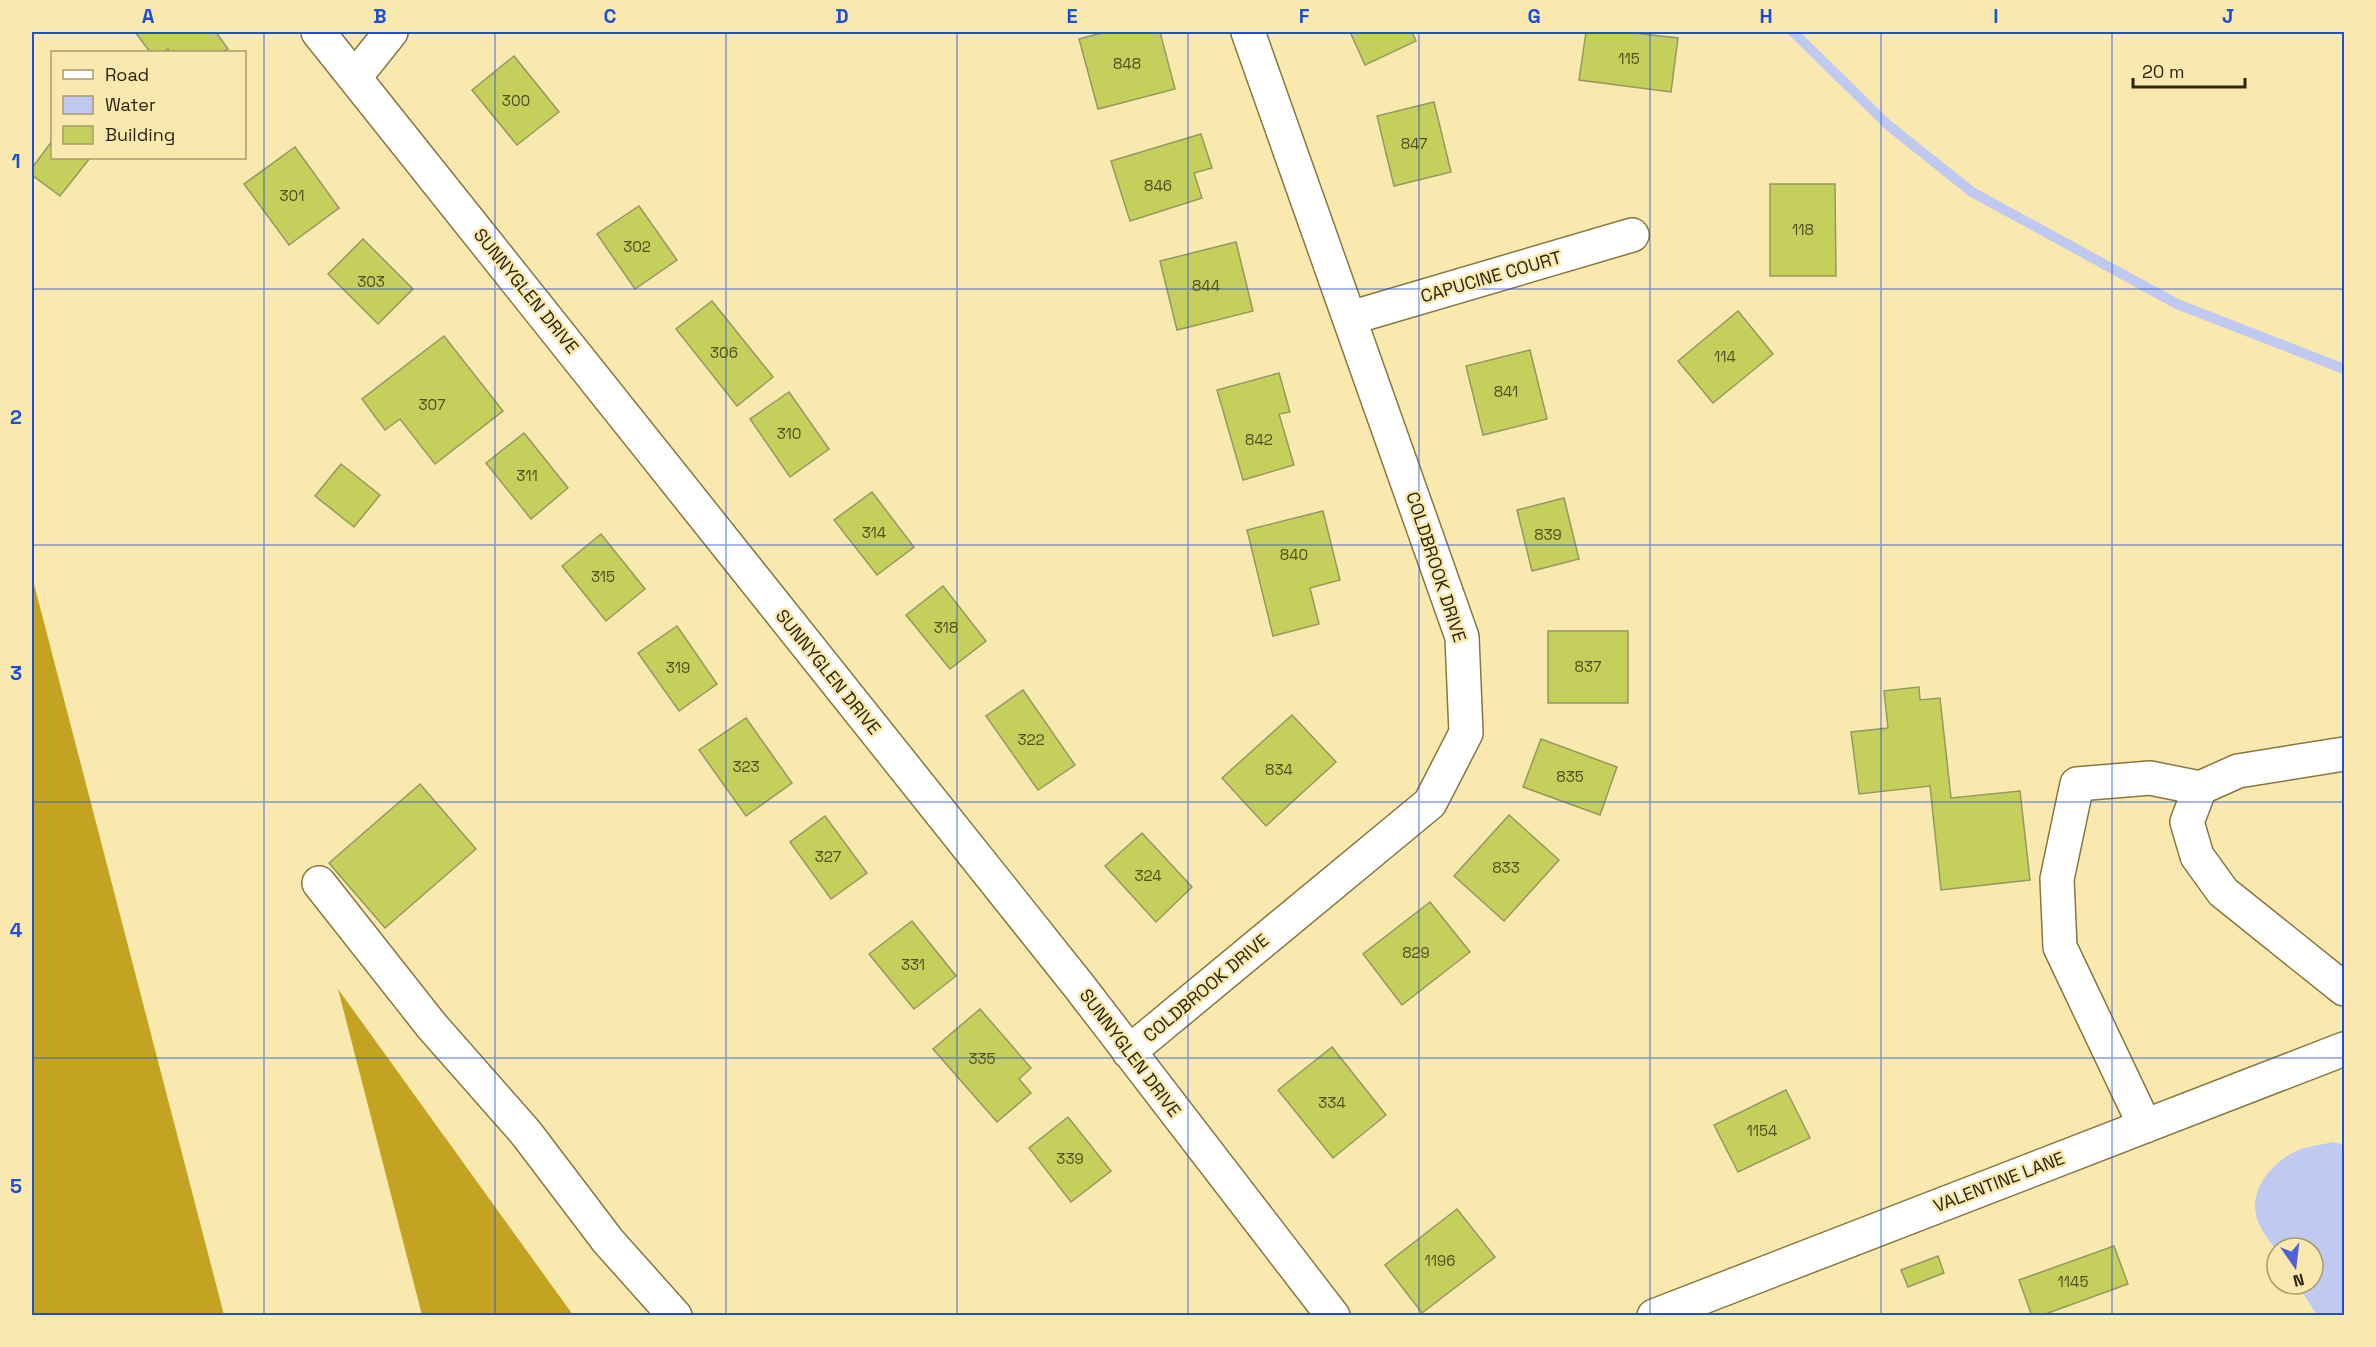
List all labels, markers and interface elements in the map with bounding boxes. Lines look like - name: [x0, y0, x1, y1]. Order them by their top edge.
- text: A: [142, 3, 155, 29]
- text: B: [373, 3, 387, 29]
- text: C: [604, 3, 617, 29]
- text: D: [835, 3, 849, 29]
- text: E: [1066, 3, 1078, 29]
- text: F: [1299, 3, 1310, 29]
- text: G: [1527, 3, 1541, 29]
- text: H: [1759, 3, 1773, 29]
- text: I: [1993, 3, 1999, 29]
- text: J: [2222, 3, 2234, 29]
- house number: 115: [1618, 49, 1640, 68]
- legend: [51, 51, 246, 159]
- scale bar: [2133, 51, 2246, 89]
- house number: 848: [1113, 54, 1141, 73]
- text: 20 m: [2142, 60, 2185, 83]
- text: Road: [105, 63, 149, 86]
- house number: 300: [502, 91, 530, 110]
- text: Water: [105, 93, 156, 116]
- text: Building: [105, 123, 175, 146]
- house number: 847: [1401, 134, 1427, 153]
- text: 1: [11, 148, 21, 174]
- house number: 846: [1144, 176, 1172, 195]
- house number: 301: [280, 186, 304, 205]
- house number: 118: [1792, 220, 1814, 239]
- street label: SUNNYGLEN DRIVE: [469, 223, 584, 358]
- house number: 302: [623, 237, 651, 256]
- street label: CAPUCINE COURT: [1418, 245, 1564, 308]
- house number: 303: [357, 272, 385, 291]
- house number: 844: [1192, 276, 1220, 295]
- house number: 306: [710, 343, 738, 362]
- house number: 114: [1714, 347, 1736, 366]
- house number: 841: [1494, 382, 1518, 401]
- house number: 307: [419, 395, 445, 414]
- text: 2: [10, 404, 22, 430]
- house number: 310: [777, 424, 801, 443]
- house number: 842: [1245, 430, 1273, 449]
- house number: 311: [516, 466, 538, 485]
- street label: COLDBROOK DRIVE: [1401, 489, 1472, 645]
- house number: 314: [862, 523, 886, 542]
- house number: 839: [1534, 525, 1562, 544]
- house number: 840: [1280, 545, 1308, 564]
- house number: 315: [591, 567, 615, 586]
- street label: SUNNYGLEN DRIVE: [771, 604, 886, 739]
- house number: 318: [934, 618, 958, 637]
- house number: 837: [1575, 657, 1601, 676]
- house number: 319: [666, 658, 690, 677]
- text: 3: [10, 660, 22, 686]
- house number: 322: [1017, 730, 1045, 749]
- house number: 323: [732, 757, 760, 776]
- house number: 834: [1265, 760, 1293, 779]
- house number: 835: [1556, 767, 1584, 786]
- house number: 327: [815, 847, 841, 866]
- house number: 833: [1492, 858, 1520, 877]
- house number: 324: [1134, 866, 1162, 885]
- text: 4: [10, 917, 23, 943]
- street label: COLDBROOK DRIVE: [1138, 928, 1273, 1047]
- house number: 829: [1402, 943, 1430, 962]
- house number: 331: [901, 955, 925, 974]
- street label: SUNNYGLEN DRIVE: [1075, 984, 1186, 1121]
- house number: 335: [968, 1049, 996, 1068]
- house number: 334: [1318, 1093, 1346, 1112]
- house number: 1154: [1747, 1121, 1777, 1140]
- street label: VALENTINE LANE: [1930, 1146, 2068, 1217]
- house number: 339: [1056, 1149, 1084, 1168]
- text: 5: [10, 1173, 22, 1199]
- north arrow: [2265, 1236, 2325, 1296]
- house number: 1196: [1425, 1251, 1455, 1270]
- text: N: [2291, 1269, 2306, 1292]
- house number: 1145: [2058, 1272, 2088, 1291]

